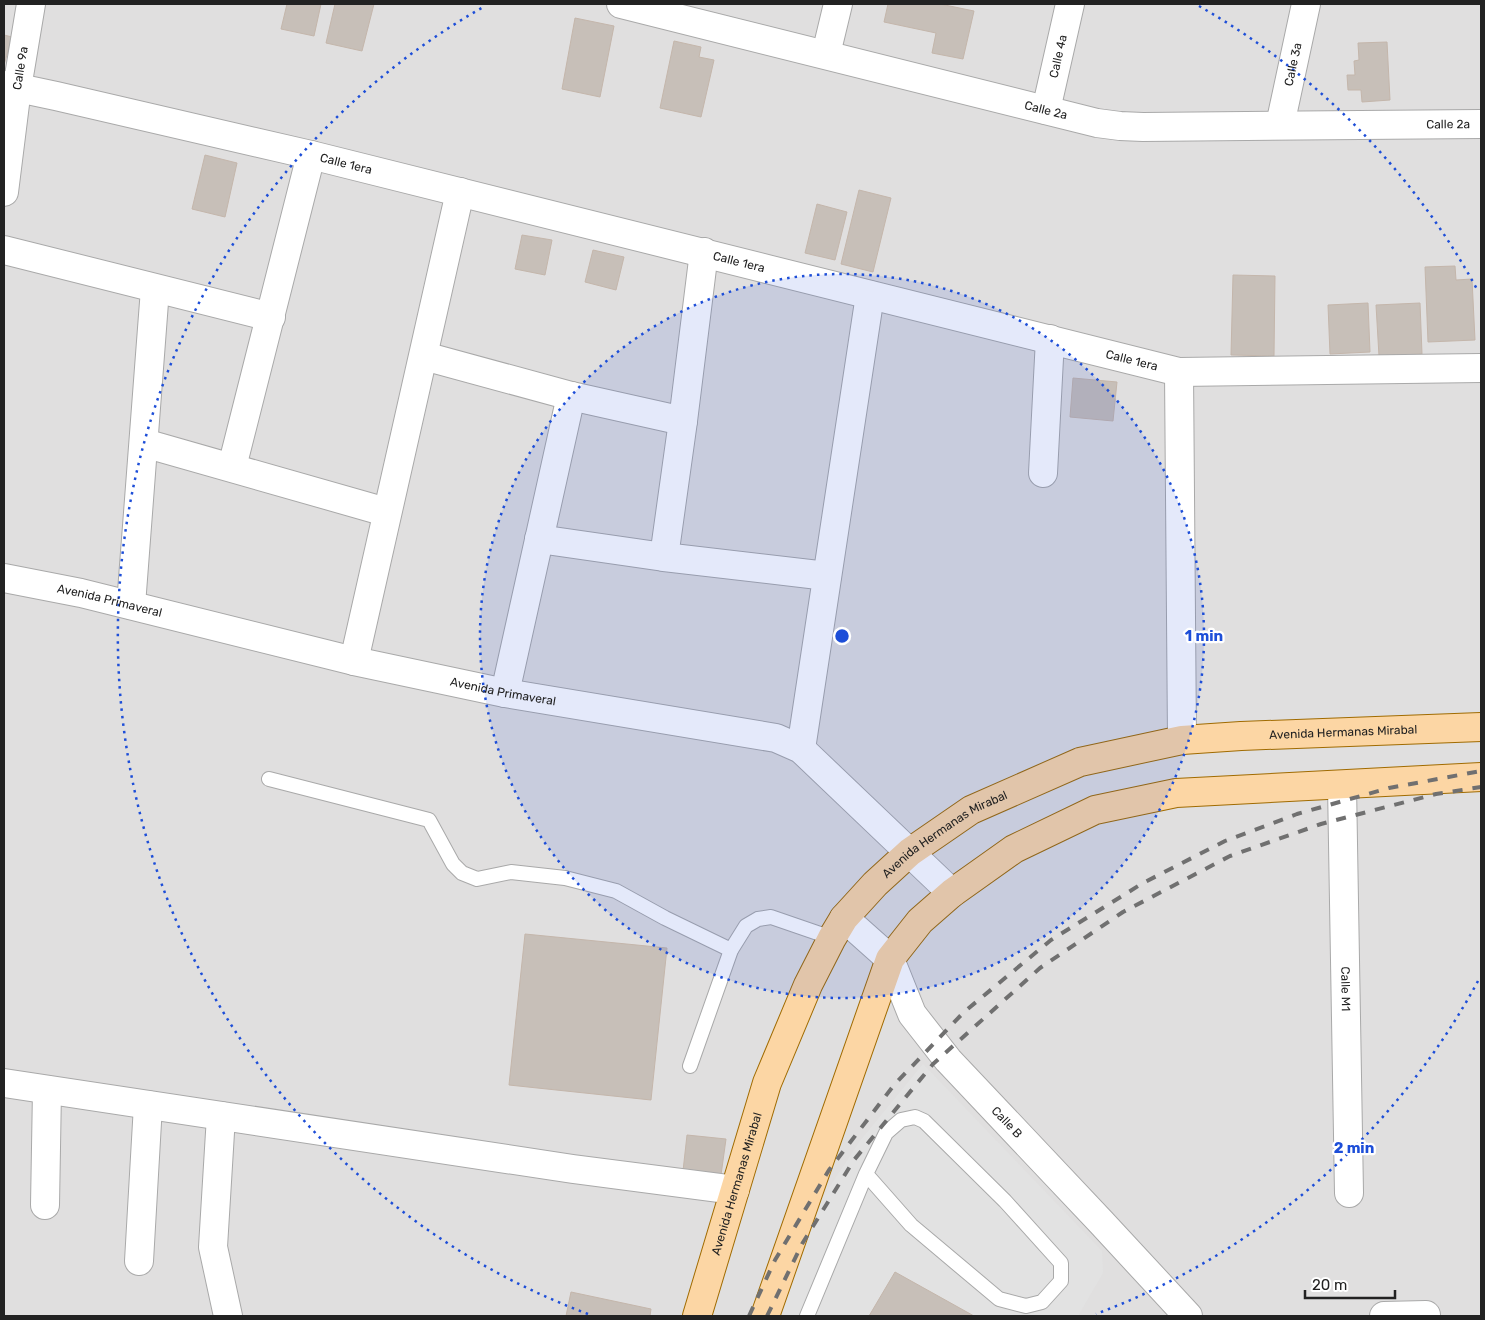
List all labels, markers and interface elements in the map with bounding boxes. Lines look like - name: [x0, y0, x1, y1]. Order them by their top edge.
- street label: Calle 4a: [1046, 33, 1070, 79]
- street label: Calle 3a: [1282, 41, 1304, 87]
- street label: Calle 9a: [10, 45, 31, 91]
- street label: Calle 2a: [1023, 98, 1069, 122]
- street label: Calle 2a: [1426, 117, 1470, 131]
- street label: Calle 1era: [319, 151, 374, 177]
- street label: Calle 1era: [711, 249, 766, 275]
- street label: Calle 1era: [1104, 347, 1159, 373]
- street label: Avenida Primaveral: [56, 582, 164, 620]
- centre of rings: [833, 627, 851, 645]
- text: 1 min: [1185, 627, 1223, 645]
- street label: Avenida Primaveral: [449, 675, 557, 708]
- street label: Avenida Hermanas Mirabal: [1269, 722, 1418, 742]
- street label: Avenida Hermanas Mirabal: [879, 788, 1010, 881]
- street label: Calle M1: [1338, 966, 1353, 1012]
- street label: Calle B: [989, 1104, 1025, 1141]
- street label: Avenida Hermanas Mirabal: [709, 1111, 765, 1257]
- text: 2 min: [1334, 1139, 1374, 1157]
- scale bar: [1305, 1268, 1395, 1300]
- text: 20 m: [1312, 1276, 1347, 1294]

